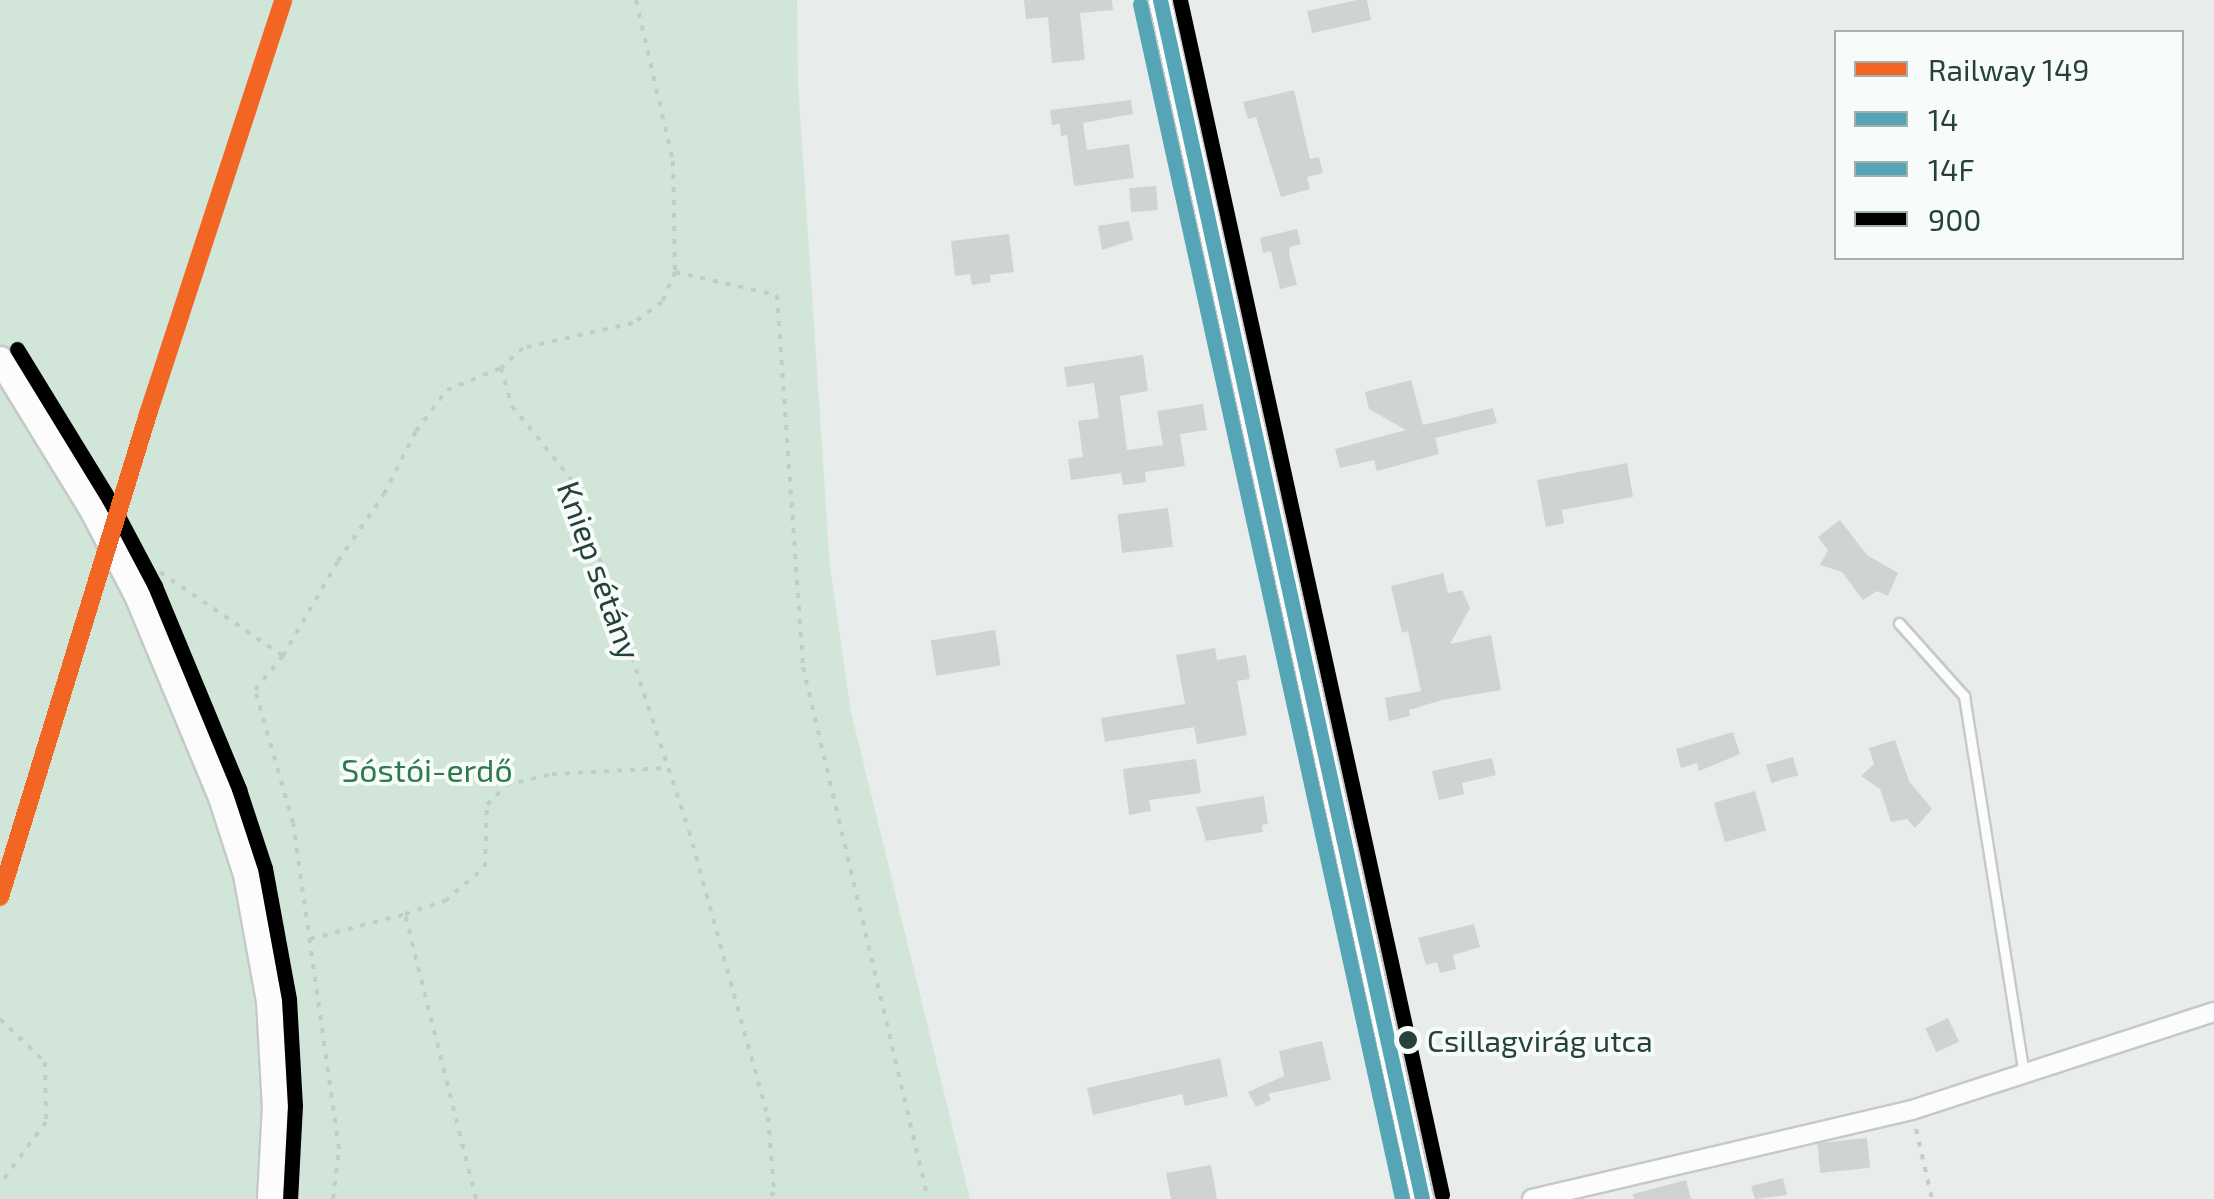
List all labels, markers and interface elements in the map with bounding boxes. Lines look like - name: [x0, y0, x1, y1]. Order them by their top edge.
- legend: [1834, 30, 2184, 260]
- text: Railway 149: [1928, 51, 2090, 87]
- text: 14: [1928, 101, 1958, 137]
- text: 14F: [1928, 151, 1975, 187]
- text: 900: [1928, 201, 1981, 237]
- street label: Kniep sétány: [550, 476, 650, 664]
- park label: Sóstói-erdő: [341, 750, 513, 788]
- place label: Csillagvirág utca: [1427, 1022, 1653, 1058]
- marker: Csillagvirág utca: [1398, 1030, 1418, 1050]

